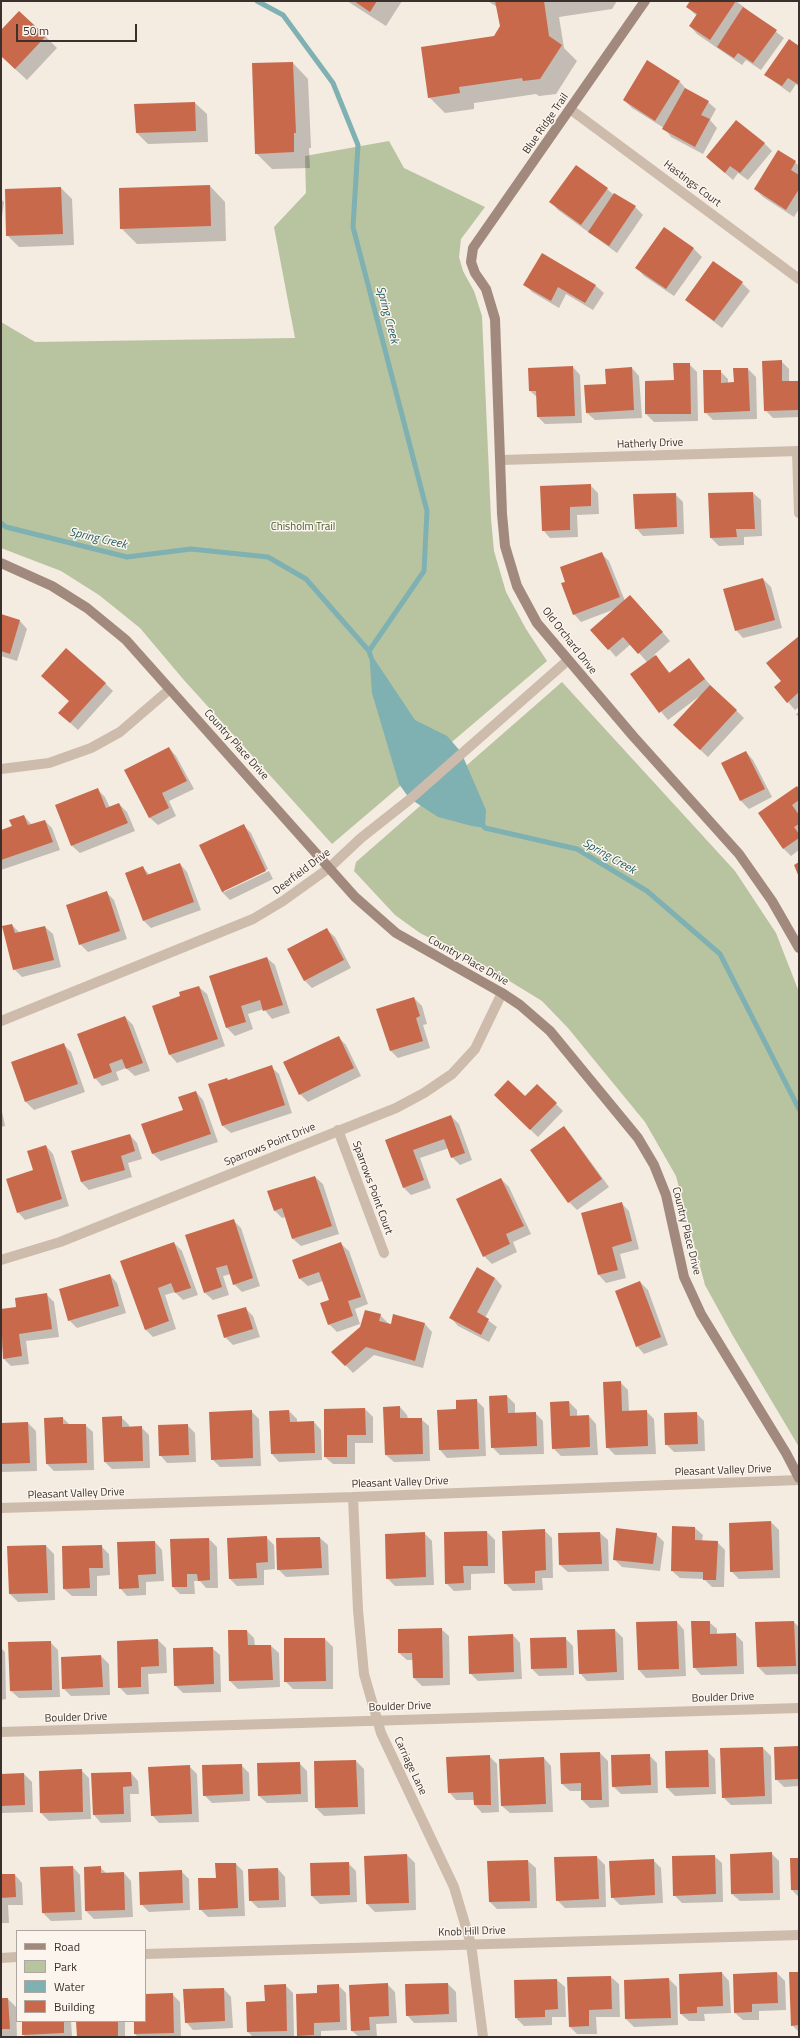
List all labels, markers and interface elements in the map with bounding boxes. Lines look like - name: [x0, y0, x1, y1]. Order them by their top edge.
- scale bar: [18, 16, 139, 42]
- text: 50 m: [23, 21, 49, 40]
- street label: Blue Ridge Trail: [520, 91, 572, 157]
- street label: Hastings Court: [661, 158, 723, 210]
- water label: Spring Creek: [372, 285, 402, 345]
- street label: Hatherly Drive: [617, 436, 683, 452]
- park label: Chisholm Trail: [271, 520, 335, 534]
- water label: Spring Creek: [68, 525, 128, 553]
- street label: Old Orchard Drive: [539, 605, 599, 677]
- street label: Country Place Drive: [201, 707, 271, 783]
- water label: Spring Creek: [580, 836, 638, 878]
- street label: Deerfield Drive: [271, 846, 333, 898]
- street label: Country Place Drive: [425, 933, 511, 989]
- street label: Sparrows Point Drive: [222, 1121, 318, 1169]
- street label: Sparrows Point Court: [349, 1139, 395, 1237]
- street label: Country Place Drive: [669, 1186, 703, 1276]
- street label: Pleasant Valley Drive: [674, 1463, 772, 1479]
- street label: Pleasant Valley Drive: [351, 1475, 449, 1491]
- street label: Pleasant Valley Drive: [27, 1486, 125, 1502]
- street label: Boulder Drive: [691, 1690, 755, 1706]
- street label: Boulder Drive: [368, 1699, 432, 1715]
- street label: Boulder Drive: [44, 1710, 108, 1726]
- street label: Carriage Lane: [391, 1735, 429, 1797]
- street label: Knob Hill Drive: [438, 1924, 506, 1940]
- legend: [16, 1930, 146, 2022]
- text: Road: [54, 1937, 80, 1956]
- text: Park: [54, 1957, 77, 1976]
- text: Water: [54, 1977, 85, 1996]
- text: Building: [54, 1997, 95, 2016]

